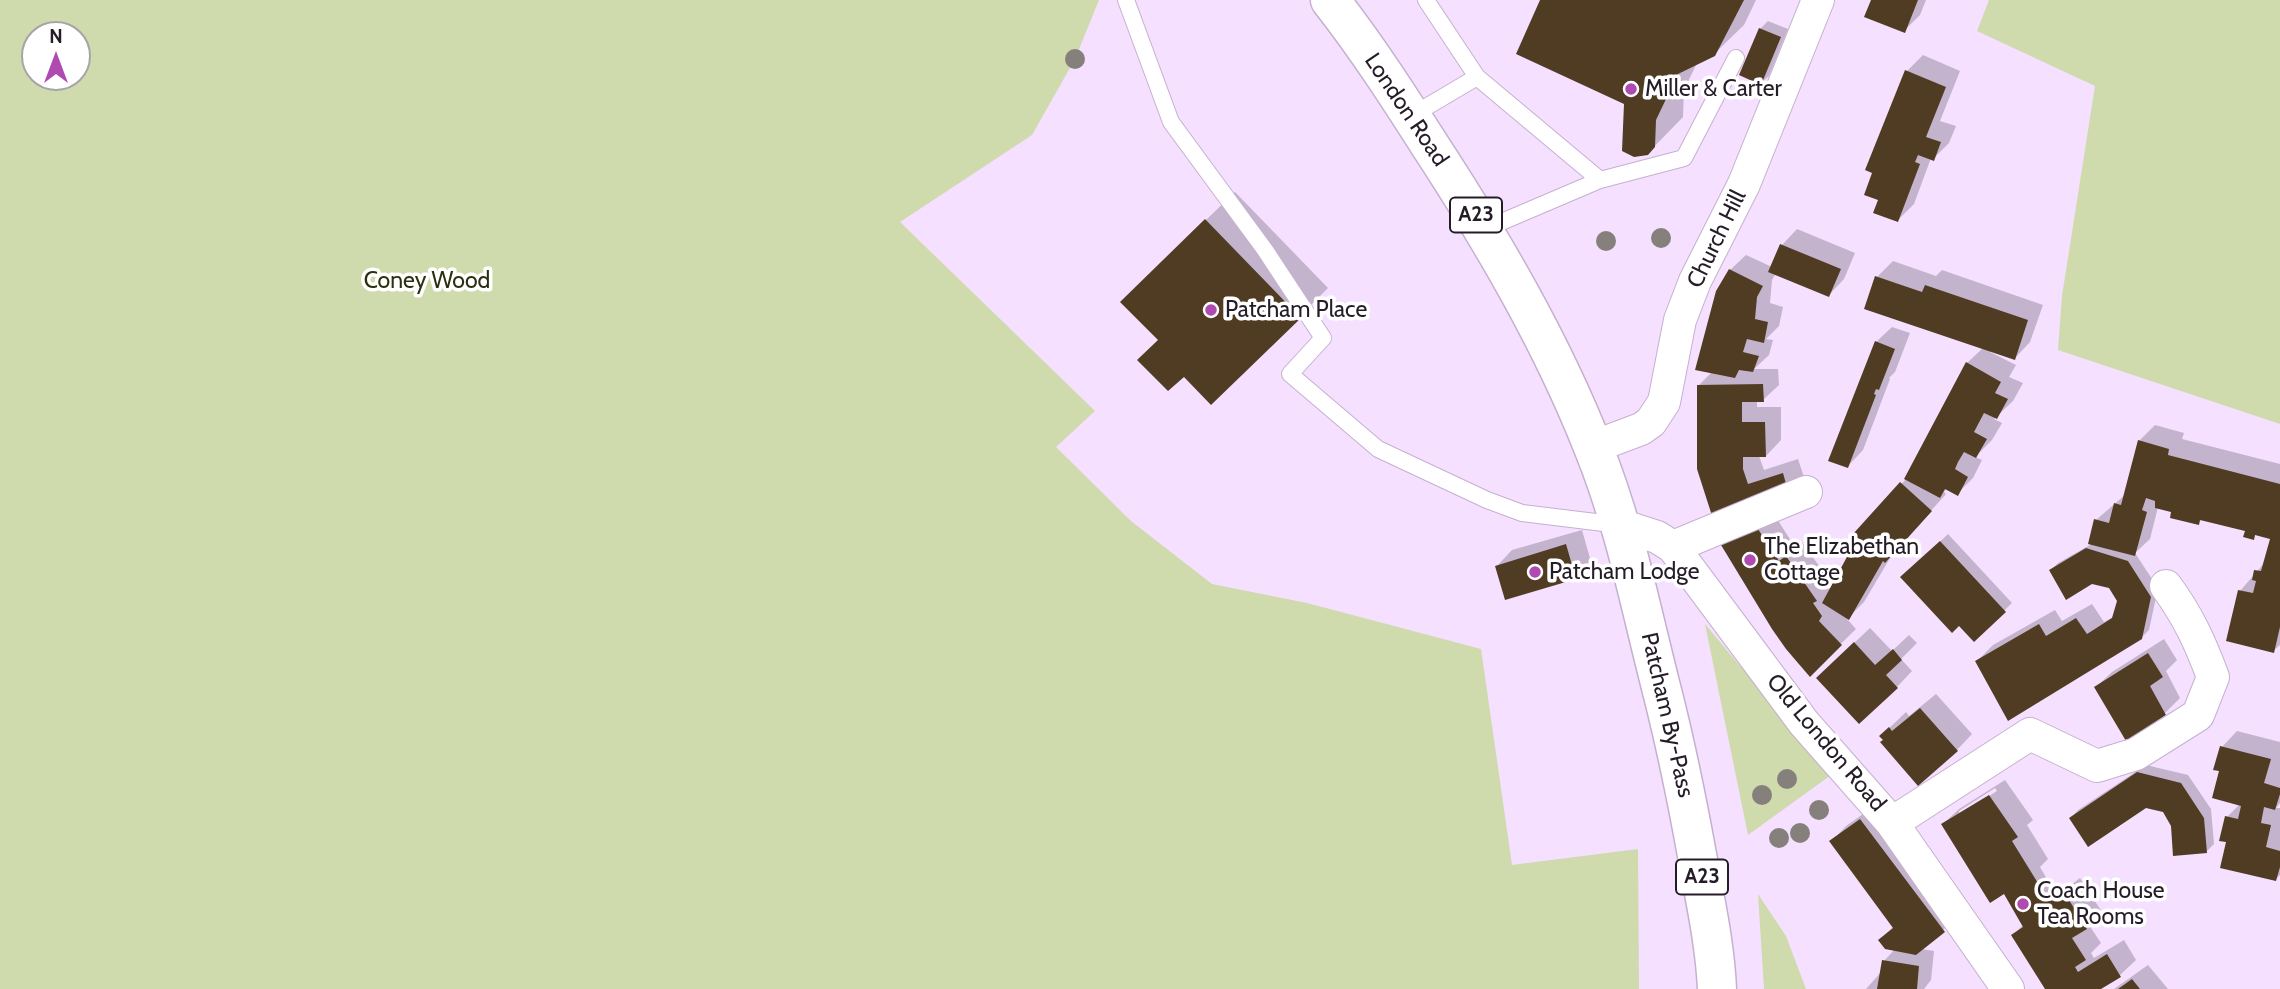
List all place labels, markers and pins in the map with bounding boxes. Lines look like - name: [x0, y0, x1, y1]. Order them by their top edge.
- place label: Miller & Carter: [1645, 75, 1782, 103]
- marker: Miller & Carter: [1623, 81, 1639, 97]
- place label: Patcham Place: [1225, 296, 1367, 324]
- marker: Patcham Place: [1203, 302, 1219, 318]
- place label: The Elizabethan Cottage: [1764, 533, 1919, 587]
- marker: The Elizabethan Cottage: [1742, 552, 1758, 568]
- place label: Patcham Lodge: [1549, 558, 1700, 586]
- marker: Patcham Lodge: [1527, 564, 1543, 580]
- place label: Coach House Tea Rooms: [2037, 877, 2165, 931]
- marker: Coach House Tea Rooms: [2015, 896, 2031, 912]

